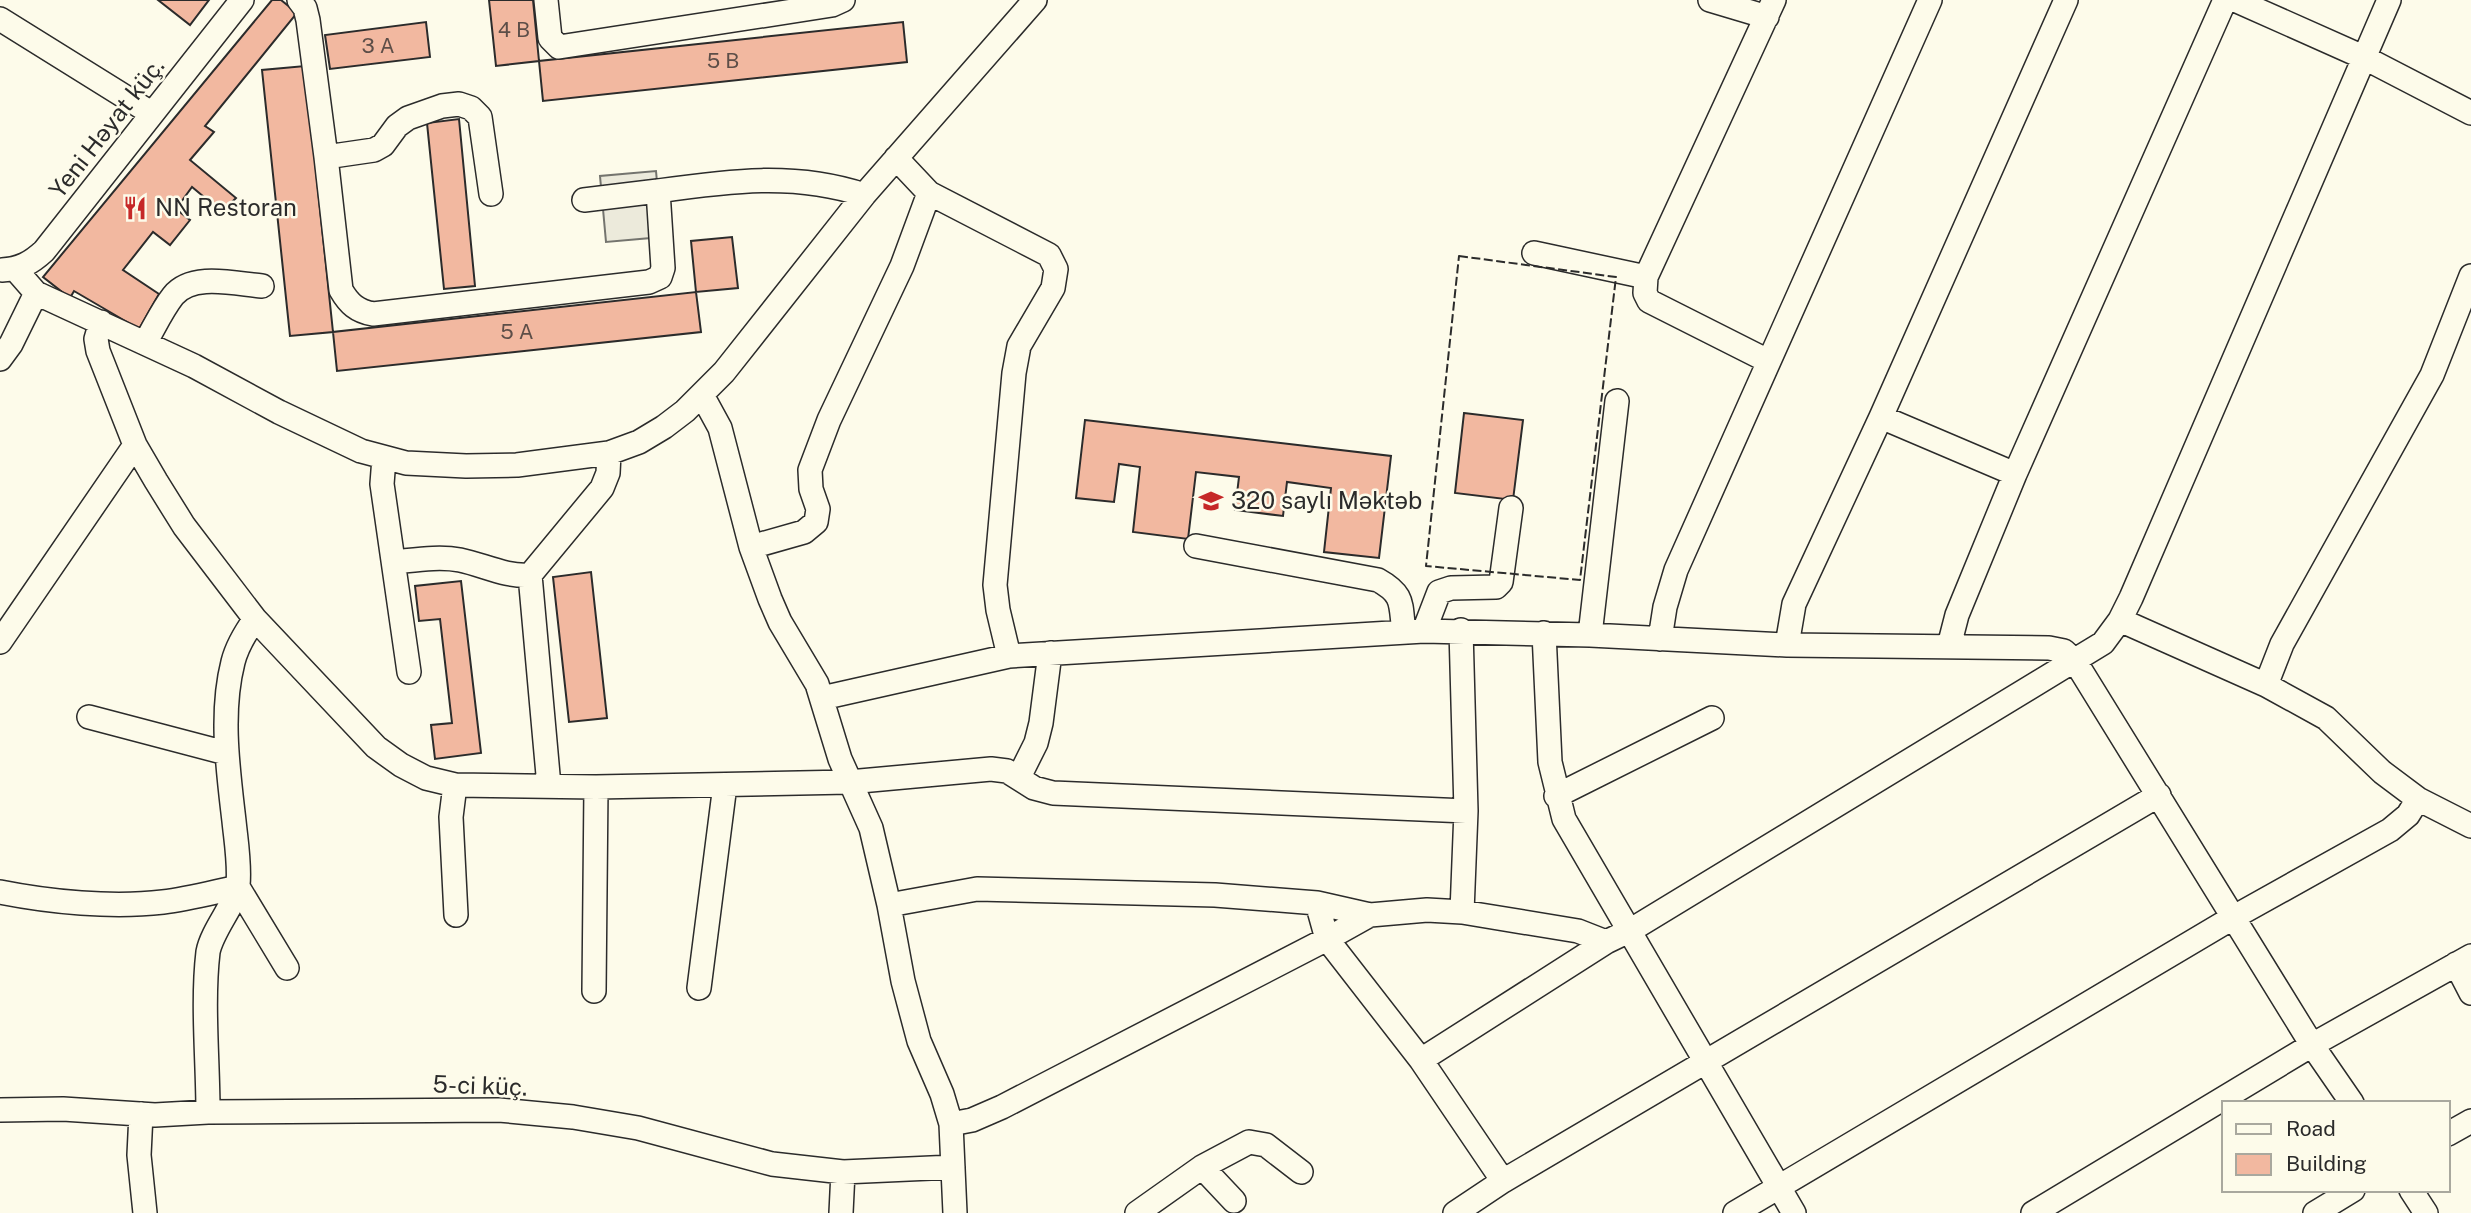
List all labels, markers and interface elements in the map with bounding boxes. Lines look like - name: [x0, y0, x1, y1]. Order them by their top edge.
- house number: 4 B: [498, 17, 530, 42]
- house number: 3 A: [361, 33, 395, 58]
- house number: 5 B: [707, 48, 739, 73]
- street label: Yeni Həyat küç.: [43, 52, 170, 203]
- place label: NN Restoran: [155, 193, 297, 221]
- restaurant icon: NN Restoran: [121, 194, 149, 222]
- house number: 5 A: [500, 319, 534, 344]
- place label: 320 saylı Məktəb: [1231, 486, 1422, 514]
- school or university icon: 320 saylı Məktəb: [1197, 487, 1225, 515]
- street label: 5-ci küç.: [432, 1069, 528, 1101]
- legend: [2222, 1101, 2450, 1192]
- text: Road: [2286, 1116, 2336, 1141]
- text: Building: [2286, 1151, 2367, 1176]

